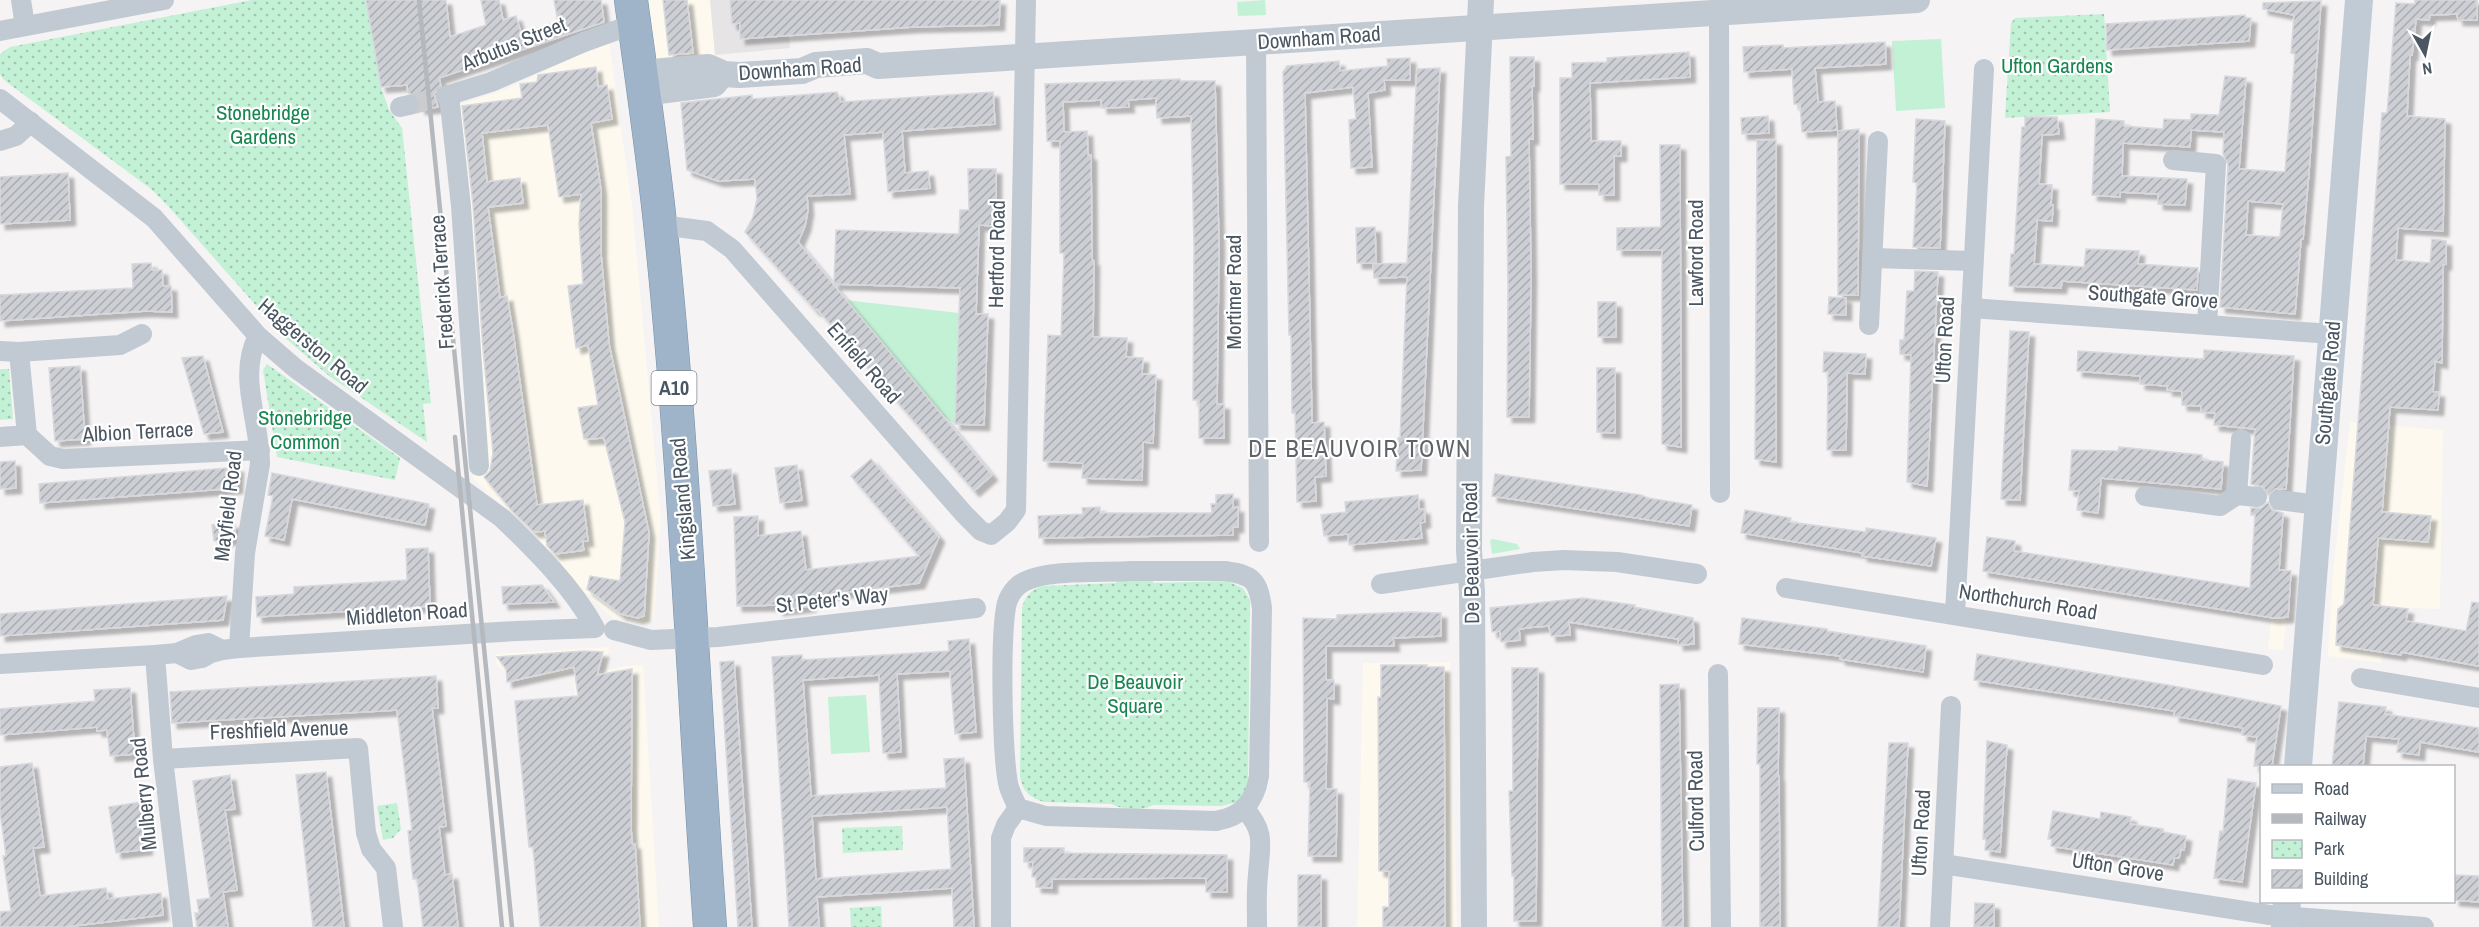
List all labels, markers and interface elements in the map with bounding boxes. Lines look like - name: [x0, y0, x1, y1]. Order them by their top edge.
- street label: Arbutus Street: [456, 9, 570, 78]
- street label: Downham Road: [1256, 19, 1382, 56]
- north arrow: [2395, 24, 2455, 84]
- street label: Downham Road: [737, 50, 863, 87]
- park label: Ufton Gardens: [2001, 51, 2113, 80]
- text: N: [2421, 57, 2434, 80]
- park label: Stonebridge Gardens: [216, 98, 310, 151]
- street label: Lawford Road: [1681, 199, 1710, 307]
- street label: Hertford Road: [981, 200, 1012, 308]
- street label: Frederick Terrace: [422, 214, 461, 350]
- street label: Mortimer Road: [1219, 235, 1248, 349]
- street label: Southgate Grove: [2087, 277, 2219, 316]
- street label: Haggerston Road: [252, 291, 374, 400]
- street label: Ufton Road: [1928, 296, 1961, 384]
- street label: Enfield Road: [821, 316, 908, 410]
- street label: Southgate Road: [2308, 320, 2347, 446]
- road number: A10: [652, 371, 696, 405]
- park label: Stonebridge Common: [258, 403, 352, 456]
- street label: Albion Terrace: [81, 414, 194, 449]
- district label: DE BEAUVOIR TOWN: [1248, 432, 1472, 464]
- street label: Kingsland Road: [663, 437, 702, 561]
- street label: Mayfield Road: [206, 449, 249, 563]
- street label: De Beauvoir Road: [1455, 482, 1486, 624]
- street label: Northchurch Road: [1957, 576, 2099, 627]
- street label: St Peter's Way: [774, 579, 890, 620]
- street label: Middleton Road: [345, 595, 469, 632]
- park label: De Beauvoir Square: [1087, 667, 1183, 720]
- street label: Freshfield Avenue: [209, 713, 349, 746]
- street label: Mulberry Road: [123, 736, 164, 852]
- street label: Culford Road: [1680, 750, 1711, 852]
- legend: [2260, 765, 2455, 903]
- text: Road: [2314, 776, 2349, 801]
- street label: Ufton Road: [1904, 789, 1937, 877]
- text: Railway: [2314, 806, 2367, 831]
- text: Park: [2314, 836, 2345, 861]
- street label: Ufton Grove: [2070, 845, 2166, 888]
- text: Building: [2314, 866, 2369, 891]

